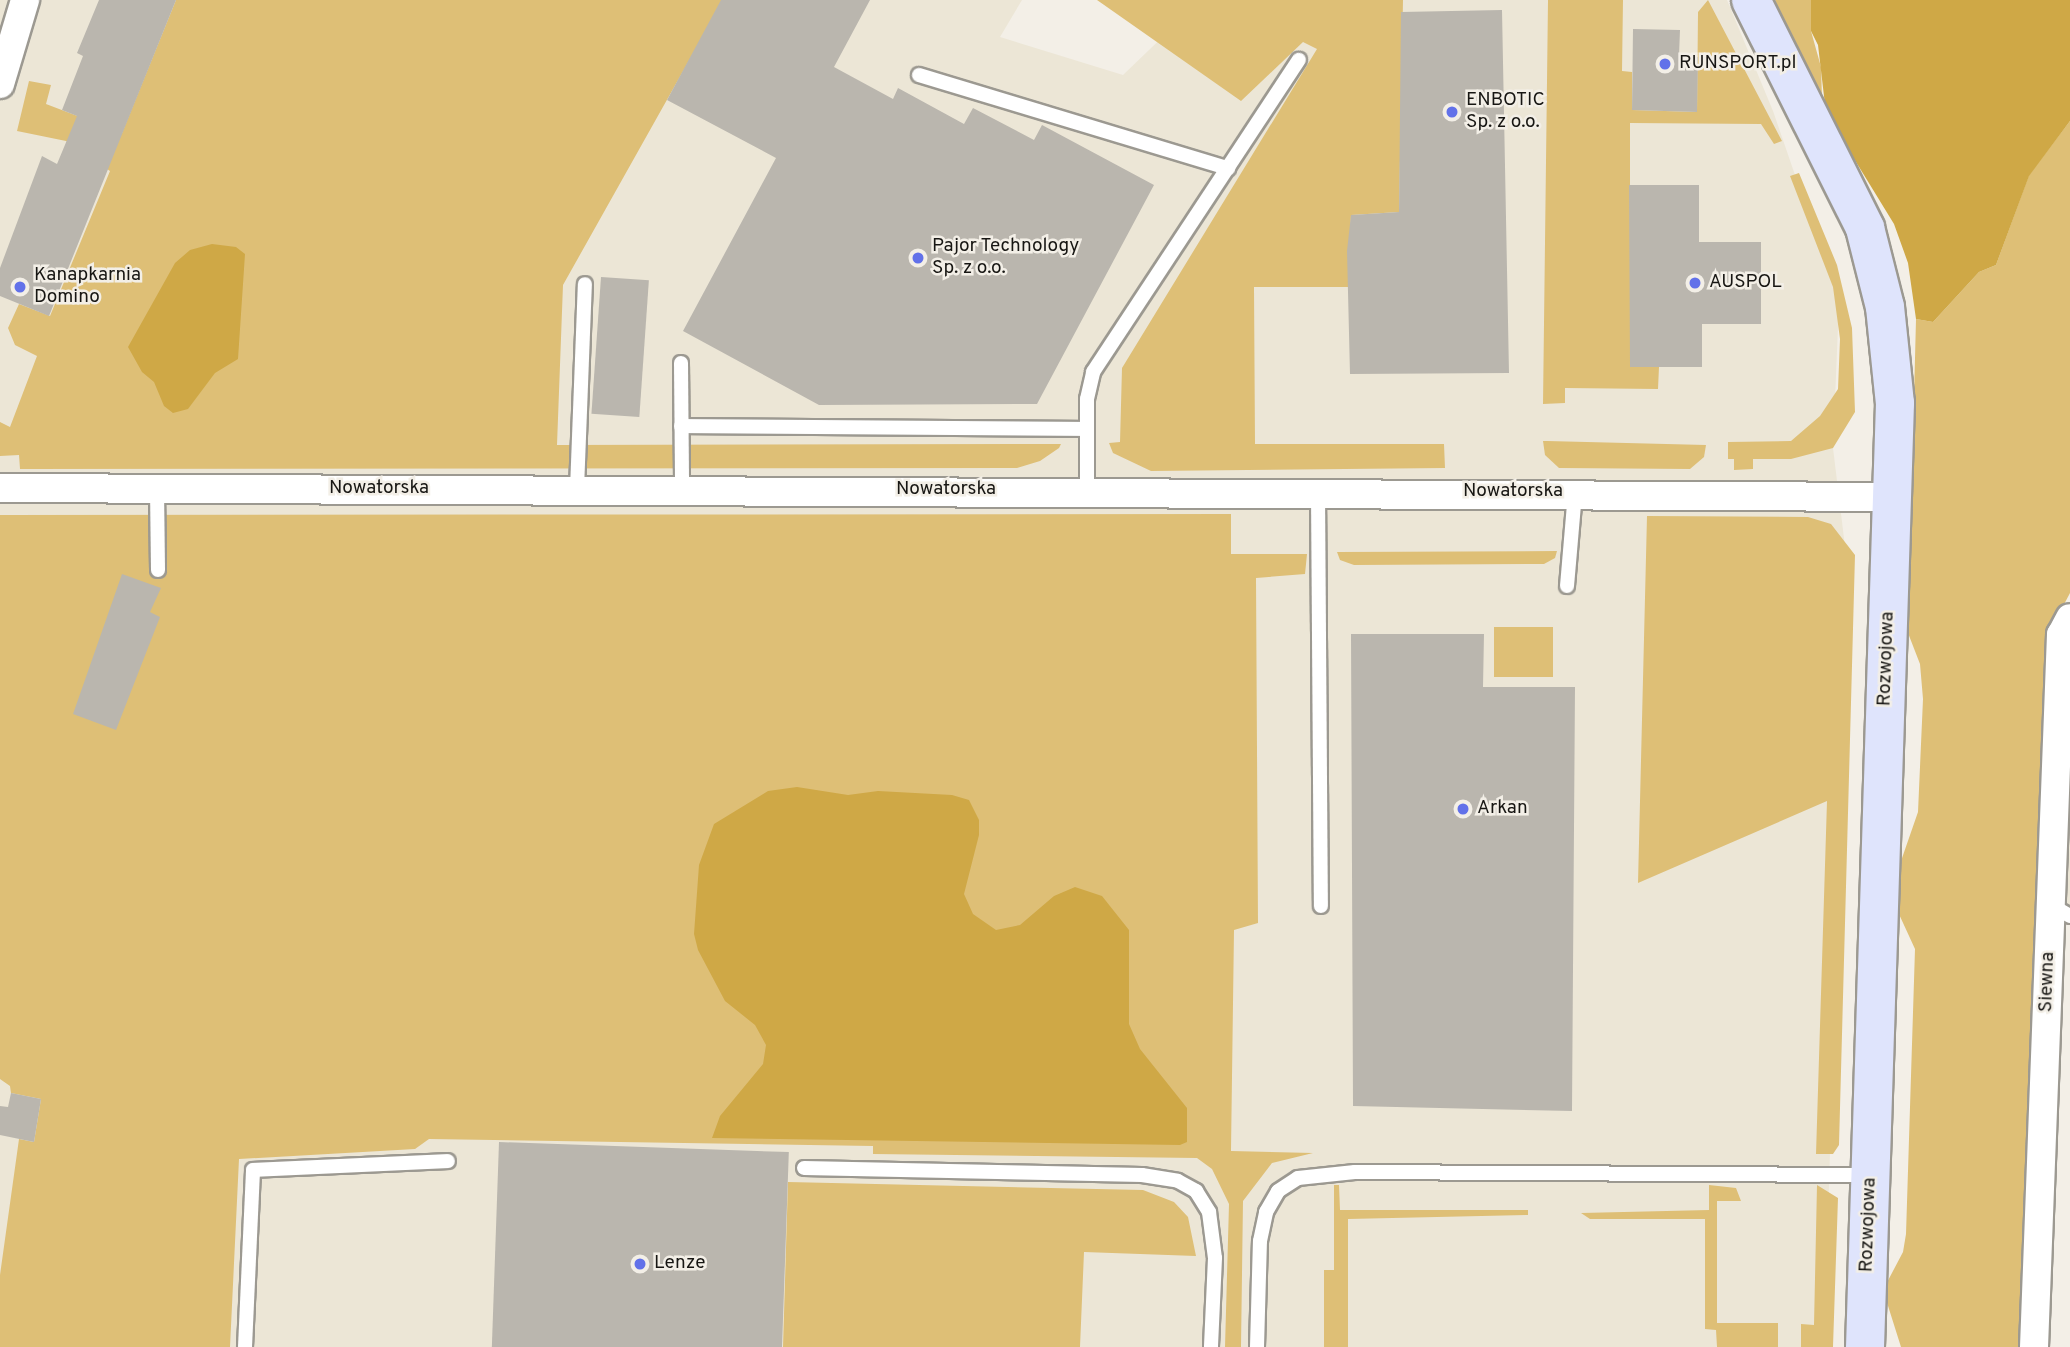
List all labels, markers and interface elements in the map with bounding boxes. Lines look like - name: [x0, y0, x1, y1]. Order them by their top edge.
- place label: RUNSPORT.pl: [1679, 53, 1797, 75]
- marker: RUNSPORT.pl: [1657, 56, 1673, 72]
- place label: ENBOTIC Sp. z o.o.: [1466, 90, 1545, 134]
- marker: ENBOTIC Sp. z o.o.: [1444, 104, 1460, 120]
- place label: Pajor Technology Sp. z o.o.: [932, 236, 1080, 280]
- marker: Pajor Technology Sp. z o.o.: [910, 250, 926, 266]
- place label: Kanapkarnia Domino: [34, 265, 141, 309]
- place label: AUSPOL: [1709, 272, 1782, 294]
- marker: AUSPOL: [1687, 275, 1703, 291]
- marker: Kanapkarnia Domino: [12, 279, 28, 295]
- street label: Nowatorska: [329, 478, 429, 500]
- street label: Nowatorska: [896, 479, 996, 501]
- street label: Nowatorska: [1463, 481, 1563, 503]
- street label: Rozwojowa: [1874, 611, 1900, 707]
- place label: Arkan: [1477, 798, 1528, 820]
- marker: Arkan: [1455, 801, 1471, 817]
- street label: Siewna: [2036, 951, 2060, 1013]
- street label: Rozwojowa: [1856, 1177, 1882, 1273]
- place label: Lenze: [654, 1253, 705, 1275]
- marker: Lenze: [632, 1256, 648, 1272]

